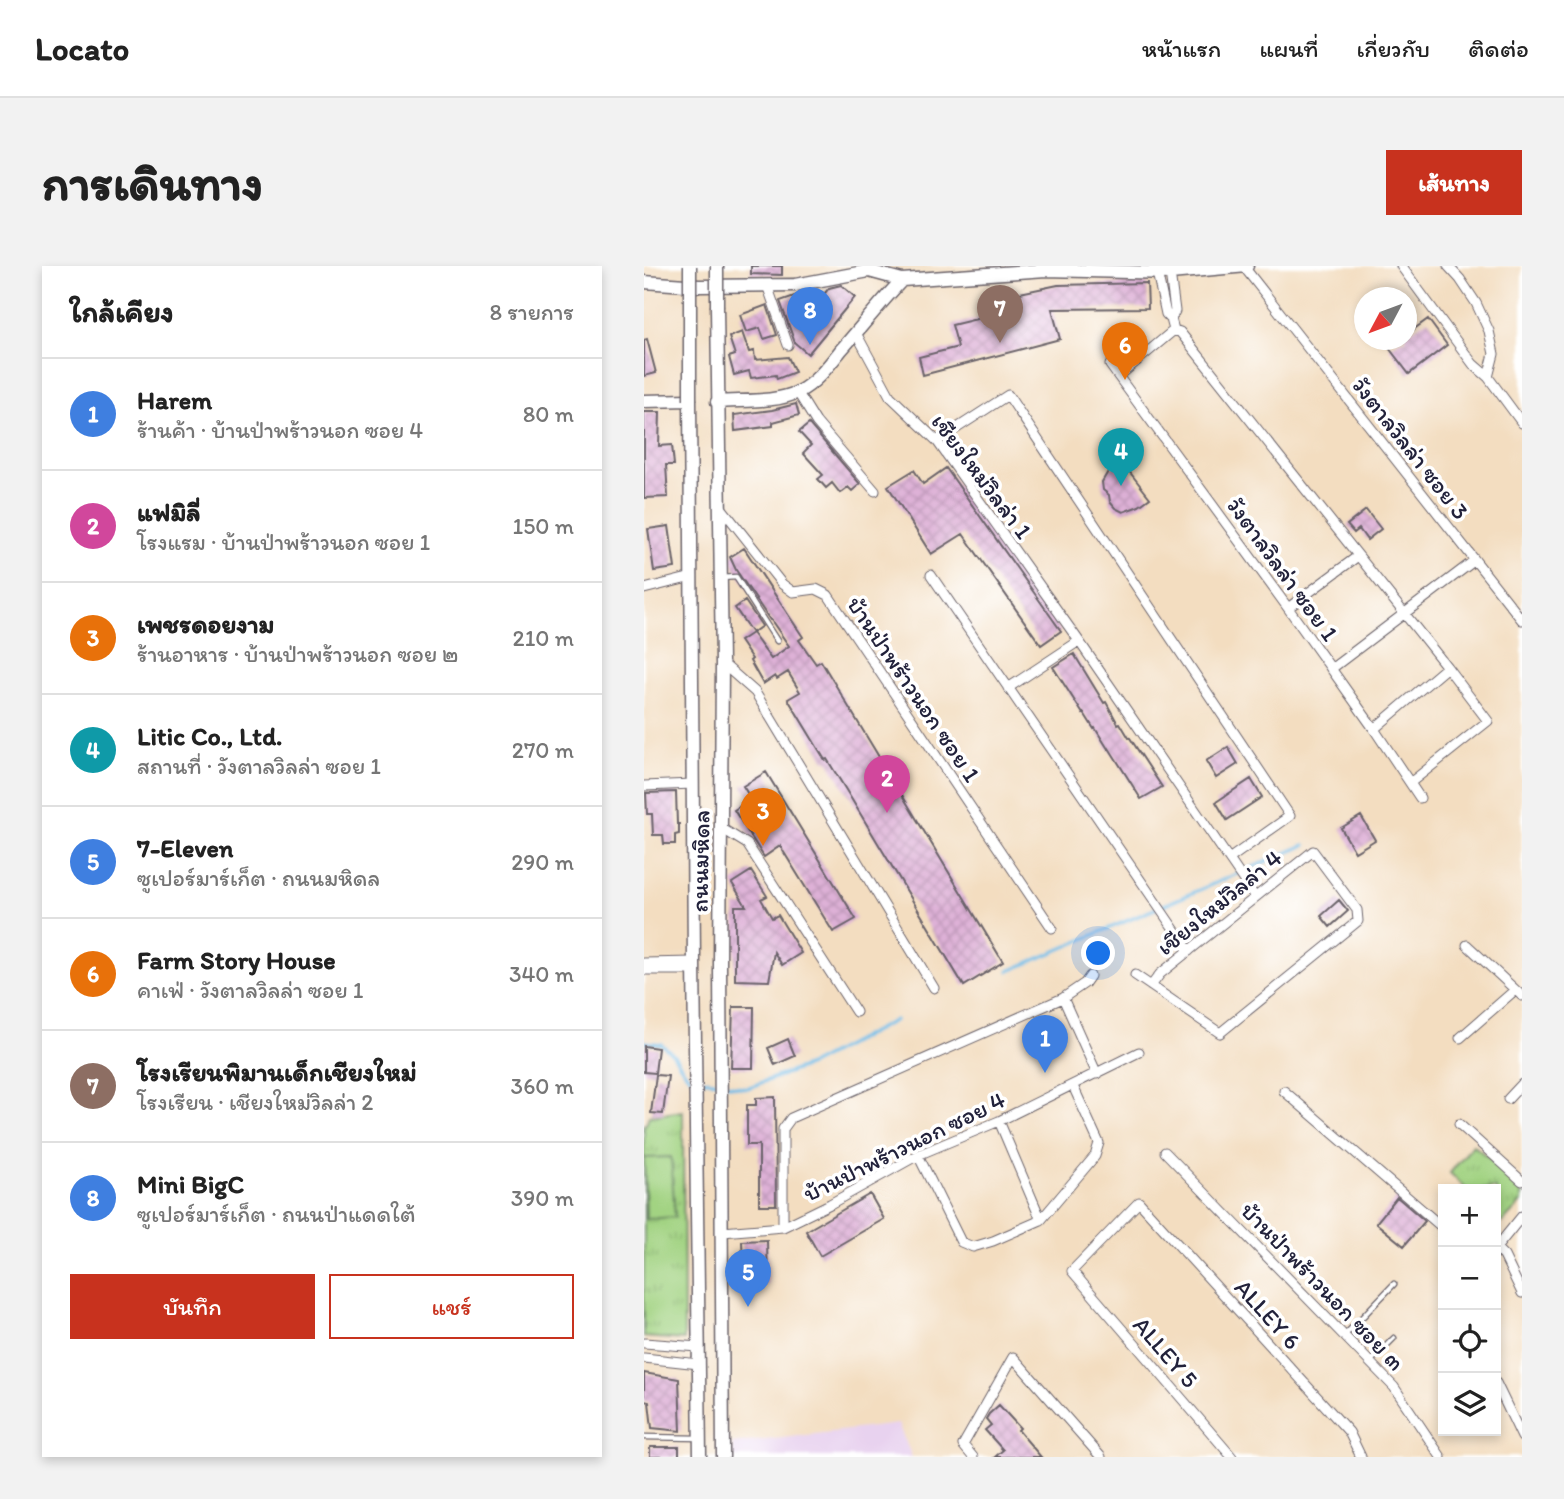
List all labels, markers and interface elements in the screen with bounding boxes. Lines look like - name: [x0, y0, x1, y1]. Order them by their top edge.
- text: Locato: [35, 29, 129, 68]
- text: หน้าแรก: [1142, 34, 1221, 63]
- text: แผนที่: [1259, 34, 1318, 63]
- text: เกี่ยวกับ: [1356, 34, 1430, 63]
- text: ติดต่อ: [1468, 34, 1529, 63]
- button: เส้นทาง: [1386, 150, 1522, 215]
- text: การเดินทาง: [42, 153, 263, 212]
- pin: 7: [977, 285, 1023, 343]
- pin: 8: [787, 287, 833, 345]
- north arrow: [1354, 287, 1417, 350]
- text: ใกล้เคียง: [70, 293, 174, 330]
- text: 8 รายการ: [490, 298, 574, 326]
- pin: 6: [1102, 322, 1148, 380]
- street label: วังตาลวิลล่า ซอย 3: [1346, 371, 1476, 525]
- text: Harem: [137, 384, 212, 416]
- text: 1: [88, 400, 98, 428]
- text: 80 m: [523, 400, 574, 428]
- street label: เชียงใหม่วิลล่า 1: [925, 408, 1039, 544]
- text: ร้านค้า · บ้านป่าพร้าวนอก ซอย 4: [137, 416, 423, 444]
- pin: 4: [1098, 428, 1144, 486]
- street label: วังตาลวิลล่า ซอย 1: [1221, 491, 1345, 647]
- text: แฟมิลี่: [137, 496, 201, 528]
- text: 2: [87, 512, 99, 540]
- text: 150 m: [513, 512, 574, 540]
- text: โรงแรม · บ้านป่าพร้าวนอก ซอย 1: [137, 528, 430, 556]
- street label: บ้านป่าพร้าวนอก ซอย 1: [841, 591, 987, 787]
- text: เพชรดอยงาม: [137, 608, 275, 640]
- text: 3: [87, 624, 99, 652]
- text: 210 m: [513, 624, 574, 652]
- text: ร้านอาหาร · บ้านป่าพร้าวนอก ซอย ๒: [137, 640, 458, 668]
- text: Litic Co., Ltd.: [137, 720, 282, 752]
- text: 4: [86, 736, 100, 764]
- text: 270 m: [512, 736, 574, 764]
- text: สถานที่ · วังตาลวิลล่า ซอย 1: [137, 752, 381, 780]
- pin: 2: [864, 755, 910, 813]
- pin: 3: [740, 788, 786, 846]
- street label: ถนนมหิดล: [685, 809, 715, 913]
- text: 7-Eleven: [137, 832, 234, 864]
- street label: เชียงใหม่วิลล่า 4: [1151, 843, 1287, 961]
- text: 5: [87, 848, 99, 876]
- text: 290 m: [511, 848, 574, 876]
- text: ซูเปอร์มาร์เก็ต · ถนนมหิดล: [137, 864, 380, 892]
- your location: [1081, 936, 1115, 970]
- text: Farm Story House: [137, 944, 336, 976]
- text: 6: [87, 960, 99, 988]
- text: 340 m: [509, 960, 574, 988]
- text: คาเฟ่ · วังตาลวิลล่า ซอย 1: [137, 976, 363, 1004]
- pin: 1: [1022, 1015, 1068, 1073]
- text: โรงเรียนพิมานเด็กเชียงใหม่: [137, 1056, 417, 1088]
- text: 7: [87, 1072, 99, 1100]
- text: 360 m: [511, 1072, 574, 1100]
- street label: บ้านป่าพร้าวนอก ซอย 4: [798, 1085, 1010, 1207]
- text: โรงเรียน · เชียงใหม่วิลล่า 2: [137, 1088, 373, 1116]
- text: Mini BigC: [137, 1168, 244, 1200]
- text: 8: [87, 1184, 99, 1212]
- text: 390 m: [511, 1184, 574, 1212]
- map controls: [1438, 1184, 1501, 1436]
- button: +: [1438, 1184, 1501, 1247]
- street label: บ้านป่าพร้าวนอก ซอย ๓: [1235, 1196, 1411, 1376]
- text: ซูเปอร์มาร์เก็ต · ถนนป่าแดดใต้: [137, 1200, 416, 1228]
- button: −: [1438, 1247, 1501, 1310]
- pin: 5: [725, 1249, 771, 1307]
- street label: ALLEY 6: [1229, 1273, 1307, 1355]
- button: บันทึก: [70, 1274, 315, 1339]
- button: แชร์: [329, 1274, 574, 1339]
- button: locate: [1438, 1310, 1501, 1373]
- street label: ALLEY 5: [1127, 1311, 1205, 1393]
- button: layers: [1438, 1373, 1501, 1436]

